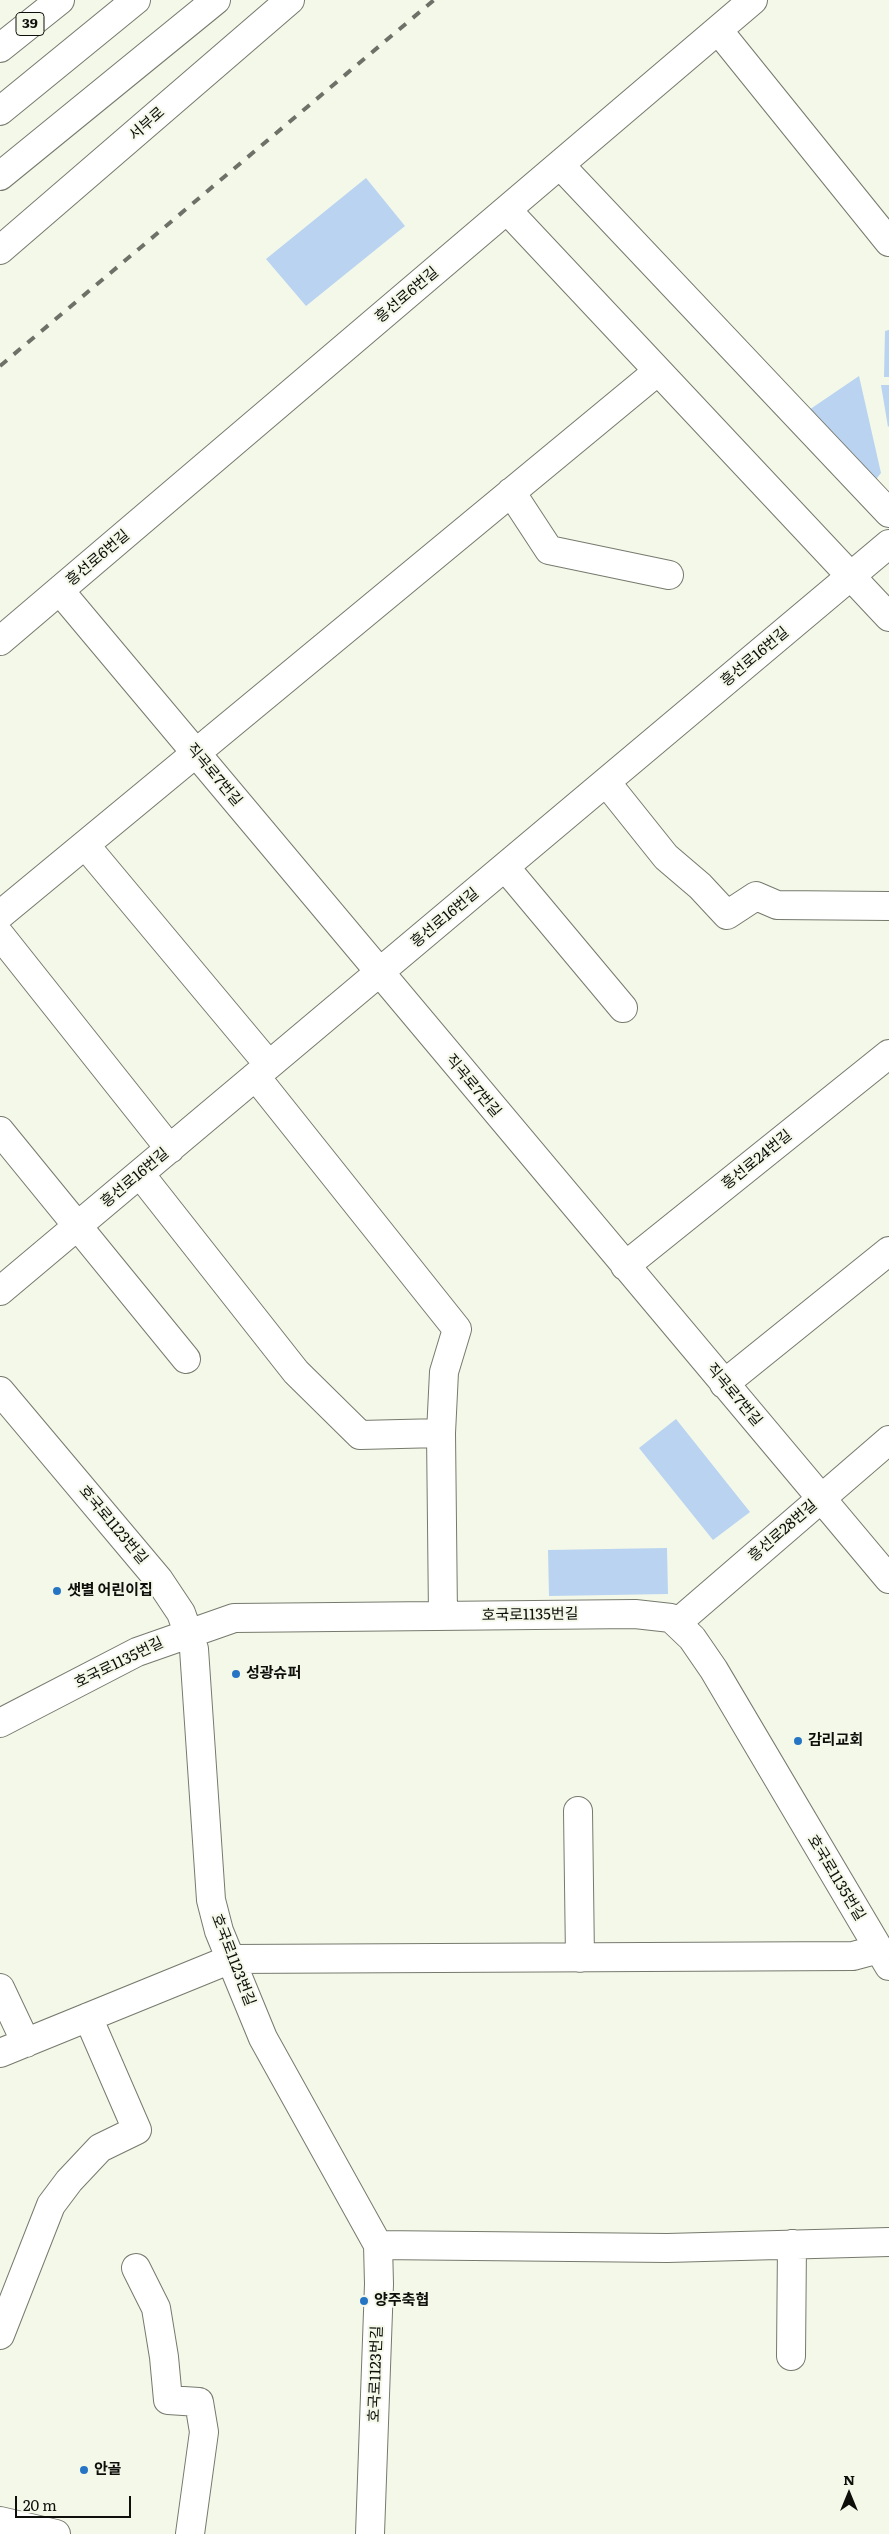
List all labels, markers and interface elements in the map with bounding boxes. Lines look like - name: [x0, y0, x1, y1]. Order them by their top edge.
- road number: 39: [16, 12, 44, 36]
- street label: 서부로: [125, 104, 169, 144]
- street label: 흥선로6번길: [372, 263, 442, 327]
- street label: 흥선로6번길: [63, 526, 133, 590]
- street label: 흥선로16번길: [717, 623, 793, 691]
- street label: 직곡로7번길: [182, 740, 246, 810]
- street label: 흥선로16번길: [407, 884, 483, 952]
- street label: 직곡로7번길: [441, 1051, 505, 1121]
- street label: 흥선로24번길: [718, 1126, 796, 1194]
- street label: 흥선로16번길: [97, 1144, 173, 1212]
- street label: 직곡로7번길: [702, 1360, 766, 1430]
- street label: 호국로1123번길: [75, 1482, 151, 1568]
- street label: 흥선로28번길: [745, 1496, 821, 1566]
- place label: 샛별 어린이집: [67, 1582, 153, 1600]
- marker: 샛별 어린이집: [51, 1585, 63, 1597]
- street label: 호국로1135번길: [481, 1605, 579, 1625]
- street label: 호국로1135번길: [72, 1634, 166, 1692]
- place label: 성광슈퍼: [246, 1665, 301, 1683]
- marker: 성광슈퍼: [230, 1668, 242, 1680]
- place label: 감리교회: [808, 1732, 863, 1750]
- marker: 감리교회: [792, 1735, 804, 1747]
- street label: 호국로1135번길: [803, 1832, 869, 1924]
- street label: 호국로1123번길: [207, 1912, 259, 2008]
- place label: 양주축협: [374, 2292, 429, 2310]
- marker: 양주축협: [358, 2295, 370, 2307]
- street label: 호국로1123번길: [365, 2325, 387, 2423]
- place label: 안골: [94, 2461, 122, 2479]
- marker: 안골: [78, 2464, 90, 2476]
- north arrow: [824, 2469, 874, 2519]
- text: N: [843, 2469, 855, 2489]
- scale bar: [18, 2486, 134, 2518]
- text: 20 m: [23, 2493, 57, 2516]

